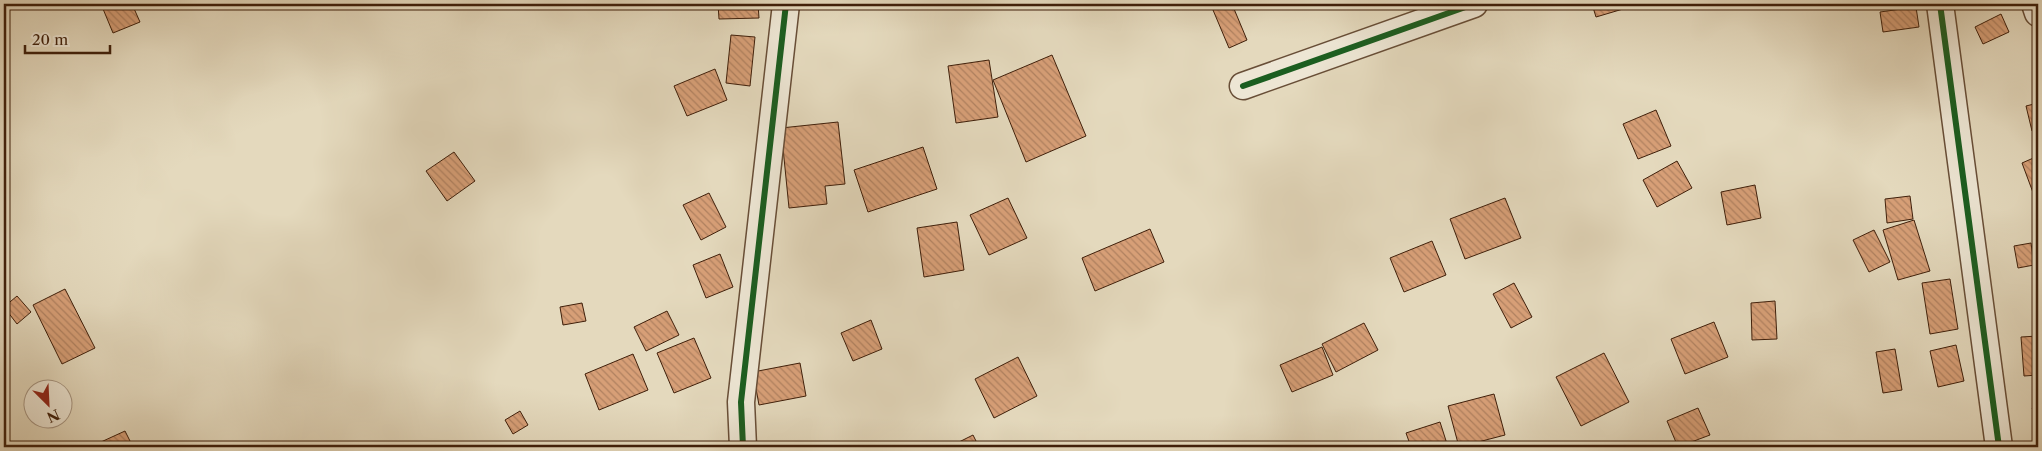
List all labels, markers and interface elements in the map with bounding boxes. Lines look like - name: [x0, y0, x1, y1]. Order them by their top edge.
- scale bar: [25, 22, 110, 54]
- text: 20 m: [32, 30, 68, 49]
- north arrow: [22, 378, 72, 428]
- text: N: [44, 405, 63, 427]

